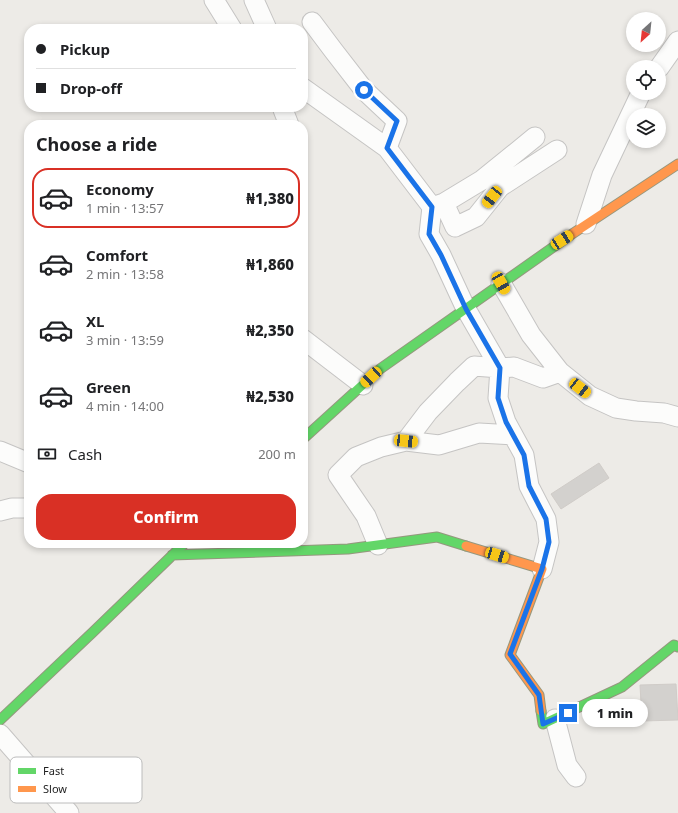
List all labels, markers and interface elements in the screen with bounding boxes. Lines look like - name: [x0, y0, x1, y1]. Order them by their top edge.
- north arrow: [626, 12, 666, 52]
- map controls: [626, 12, 666, 148]
- text: Pickup: [60, 39, 110, 59]
- button: locate: [626, 60, 666, 100]
- text: Drop-off: [60, 78, 122, 98]
- route start: [355, 81, 373, 99]
- button: layers: [626, 108, 666, 148]
- text: Choose a ride: [36, 132, 157, 156]
- text: Economy: [86, 179, 154, 199]
- icon: car: [38, 180, 74, 216]
- car: [480, 184, 504, 210]
- text: ₦1,380: [246, 188, 294, 208]
- text: 1 min · 13:57: [86, 199, 164, 217]
- car: [549, 228, 575, 252]
- text: Comfort: [86, 245, 148, 265]
- icon: car: [38, 246, 74, 282]
- text: ₦1,860: [246, 254, 294, 274]
- text: 2 min · 13:58: [86, 265, 164, 283]
- car: [490, 270, 512, 296]
- text: XL: [86, 311, 104, 331]
- icon: car: [38, 312, 74, 348]
- text: ₦2,350: [246, 320, 294, 340]
- text: 3 min · 13:59: [86, 331, 164, 349]
- car: [358, 364, 384, 390]
- car: [567, 376, 593, 400]
- text: Green: [86, 377, 131, 397]
- icon: car: [38, 378, 74, 414]
- text: ₦2,530: [246, 386, 294, 406]
- text: 4 min · 14:00: [86, 397, 164, 415]
- car: [393, 434, 419, 448]
- icon: cash: [36, 443, 58, 465]
- text: Cash: [68, 444, 102, 464]
- text: 200 m: [258, 445, 296, 463]
- button: Confirm: [36, 494, 296, 540]
- car: [484, 546, 510, 564]
- callout: 1 min: [582, 699, 648, 727]
- route end: [559, 704, 577, 722]
- text: 1 min: [597, 704, 633, 722]
- legend: [10, 757, 142, 803]
- text: Fast: [43, 763, 64, 778]
- text: Slow: [43, 781, 67, 796]

